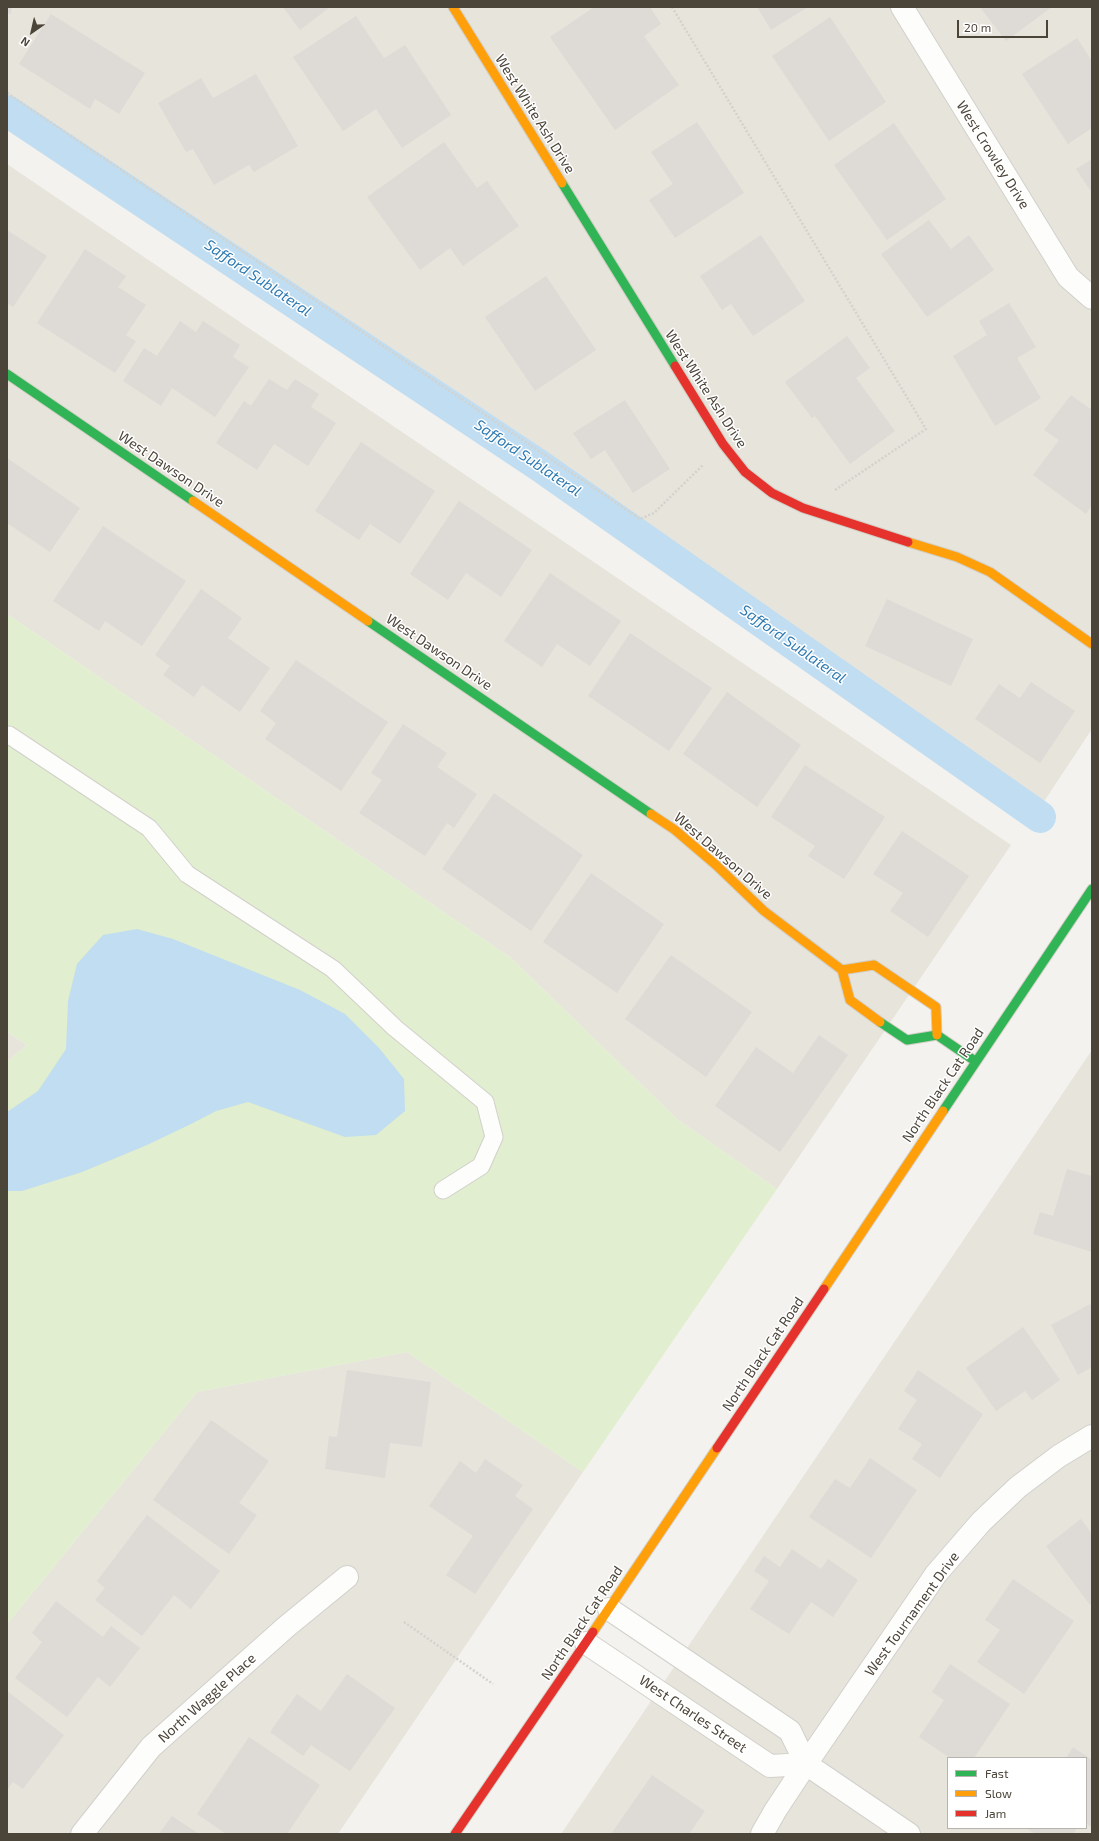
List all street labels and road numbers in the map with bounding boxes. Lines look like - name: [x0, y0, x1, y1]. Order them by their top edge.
- street label: West White Ash Drive: [492, 51, 578, 177]
- street label: West Crowley Drive: [953, 98, 1033, 212]
- street label: West White Ash Drive: [662, 327, 750, 451]
- street label: West Dawson Drive: [115, 427, 227, 511]
- street label: West Dawson Drive: [383, 610, 495, 694]
- street label: West Dawson Drive: [671, 809, 775, 903]
- street label: North Black Cat Road: [899, 1025, 987, 1145]
- street label: North Black Cat Road: [719, 1294, 807, 1414]
- street label: West Tournament Drive: [861, 1549, 963, 1679]
- street label: North Black Cat Road: [538, 1563, 626, 1683]
- street label: North Waggle Place: [155, 1650, 259, 1746]
- street label: West Charles Street: [636, 1672, 750, 1756]

